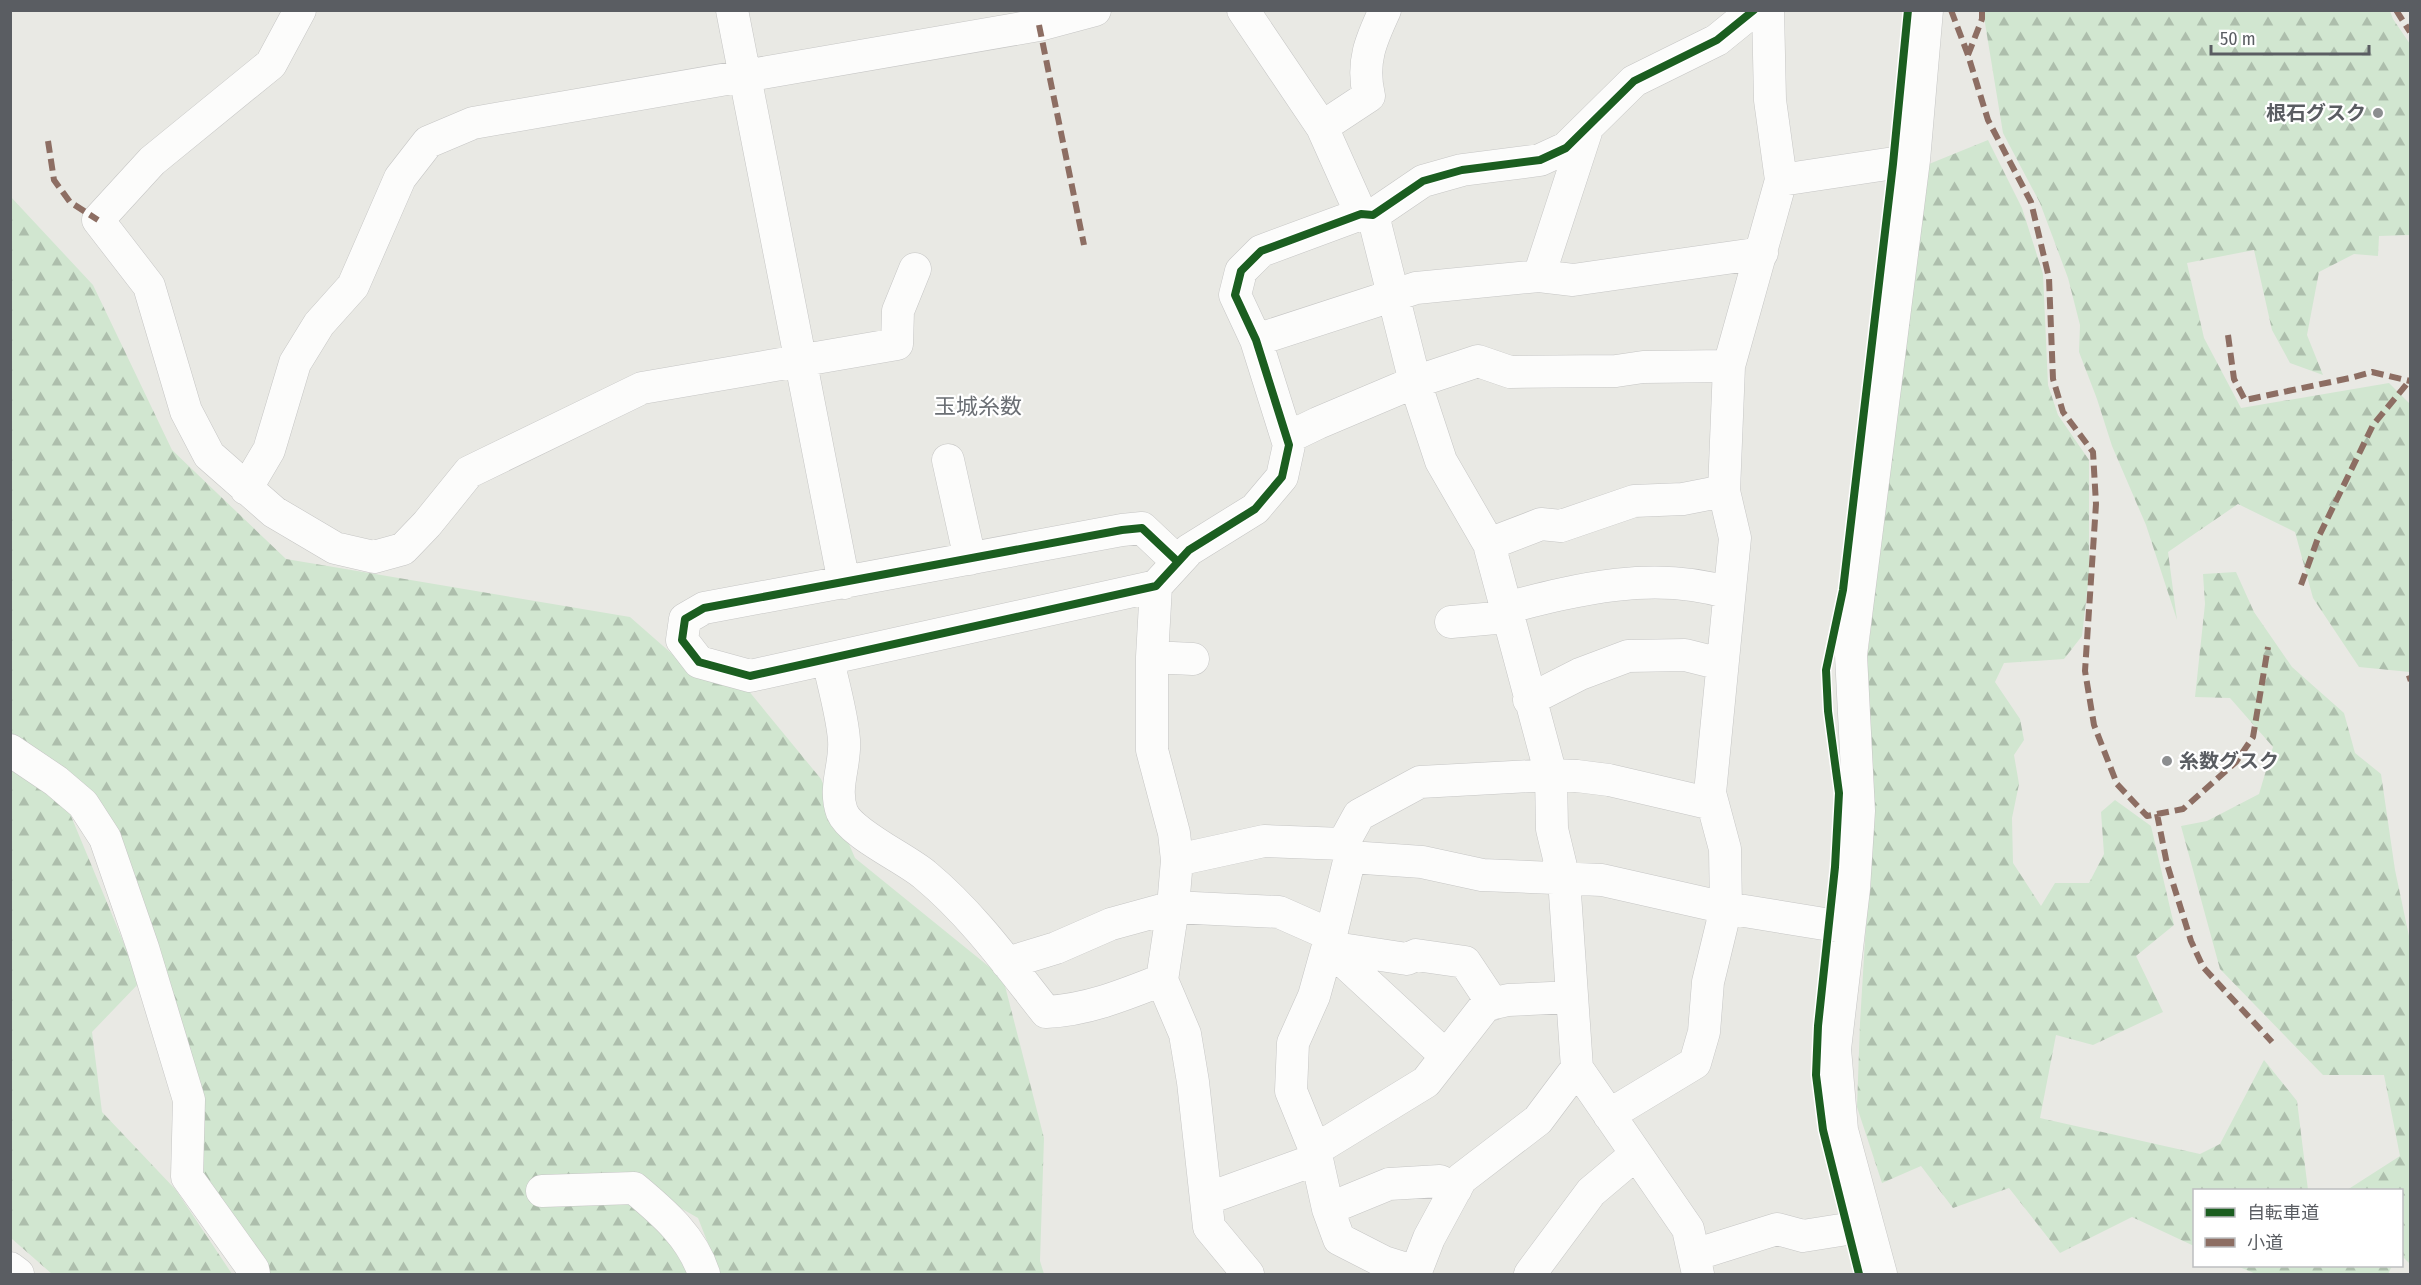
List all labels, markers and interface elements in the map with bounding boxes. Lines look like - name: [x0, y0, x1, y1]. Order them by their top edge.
- scale bar: [2211, 18, 2368, 56]
- text: 50 m: [2220, 28, 2256, 50]
- place label: 根石グスク: [2266, 101, 2366, 125]
- marker: 根石グスク: [2371, 106, 2385, 120]
- district label: 玉城糸数: [934, 393, 1022, 420]
- place label: 糸数グスク: [2179, 749, 2279, 773]
- marker: 糸数グスク: [2160, 754, 2174, 768]
- legend: [2193, 1189, 2403, 1267]
- text: 自転車道: [2247, 1202, 2319, 1224]
- text: 小道: [2247, 1232, 2283, 1254]

